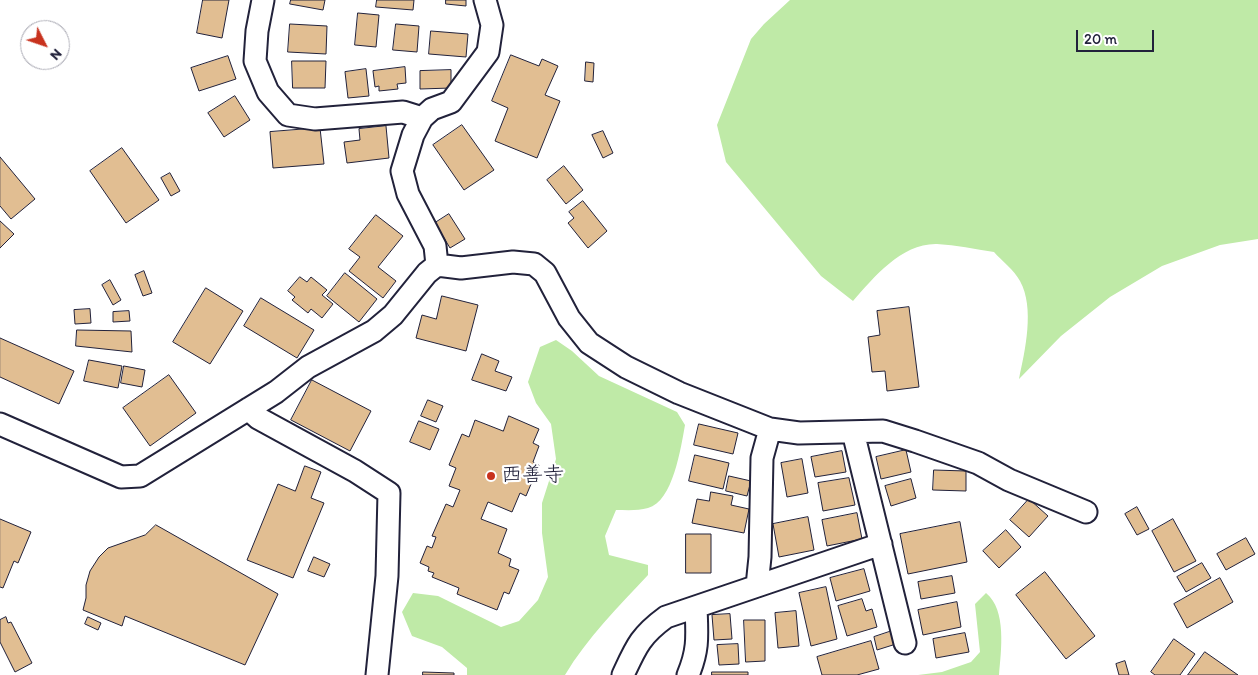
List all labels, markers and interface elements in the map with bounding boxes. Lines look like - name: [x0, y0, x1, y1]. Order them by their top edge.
- north arrow: [20, 20, 70, 70]
- scale bar: [1078, 20, 1156, 52]
- text: 20 m: [1084, 30, 1117, 48]
- text: N: [46, 45, 65, 64]
- place label: 西善寺: [501, 463, 564, 489]
- marker: 西善寺: [485, 470, 497, 482]

